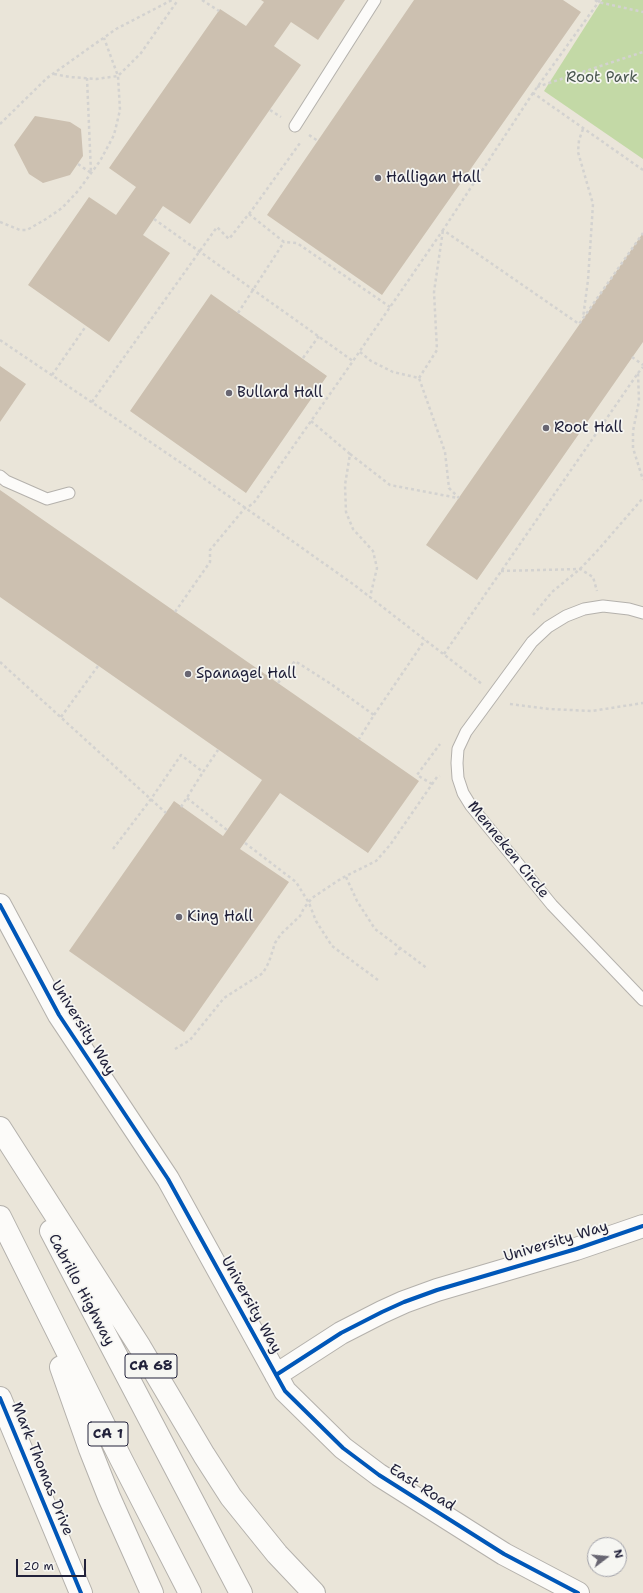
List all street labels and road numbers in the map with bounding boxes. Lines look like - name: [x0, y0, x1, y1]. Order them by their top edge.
- street label: Menneken Circle: [463, 798, 553, 902]
- street label: University Way: [47, 977, 119, 1079]
- street label: University Way: [502, 1218, 610, 1266]
- street label: Cabrillo Highway: [44, 1231, 118, 1349]
- street label: University Way: [217, 1253, 285, 1357]
- road number: CA 68: [125, 1354, 177, 1378]
- street label: Mark Thomas Drive: [7, 1400, 77, 1538]
- road number: CA 1: [88, 1422, 128, 1446]
- street label: East Road: [385, 1461, 459, 1515]

